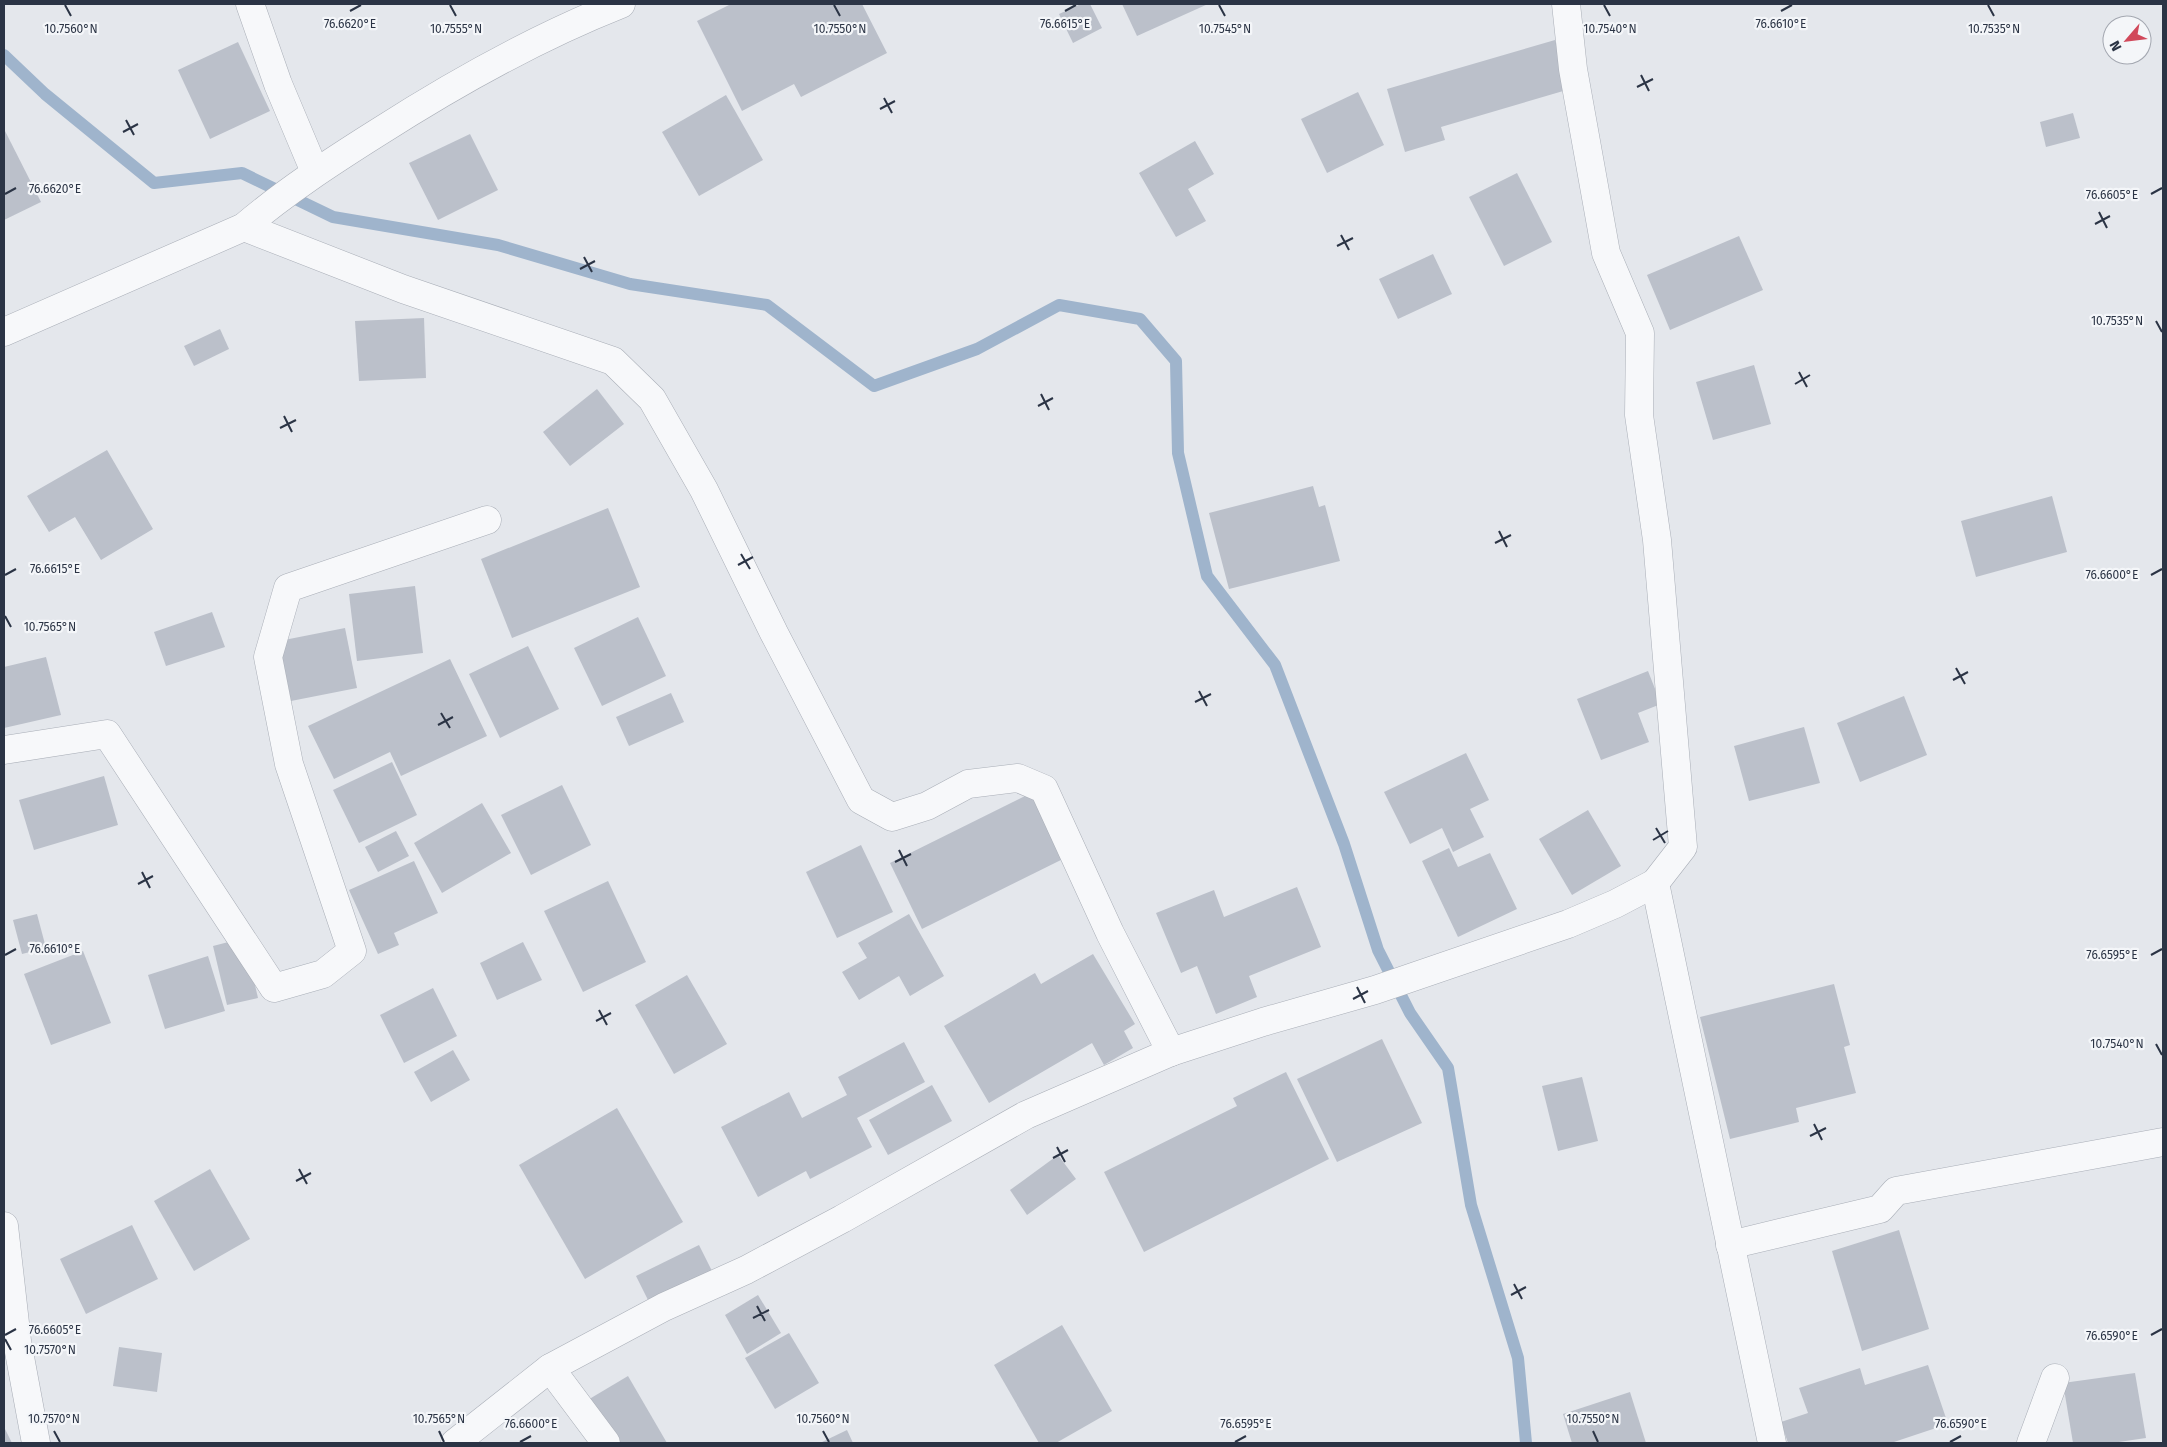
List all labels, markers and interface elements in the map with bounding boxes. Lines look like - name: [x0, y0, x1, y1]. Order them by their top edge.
- north arrow: [2102, 15, 2152, 65]
- text: 76.6620°E: [324, 17, 376, 31]
- text: 76.6615°E: [1040, 17, 1090, 31]
- text: 76.6610°E: [1755, 17, 1807, 31]
- text: 10.7560°N: [44, 22, 98, 36]
- text: 10.7555°N: [430, 22, 482, 36]
- text: 10.7550°N: [813, 22, 867, 36]
- text: 10.7545°N: [1199, 22, 1251, 36]
- text: 10.7540°N: [1583, 22, 1637, 36]
- text: 10.7535°N: [1968, 22, 2020, 36]
- text: N: [2106, 38, 2126, 54]
- text: 76.6620°E: [29, 182, 81, 196]
- text: 76.6605°E: [2086, 188, 2138, 202]
- text: 10.7535°N: [2091, 314, 2143, 328]
- text: 76.6615°E: [30, 562, 80, 576]
- text: 76.6600°E: [2085, 568, 2139, 582]
- text: 10.7565°N: [24, 620, 76, 634]
- text: 76.6610°E: [29, 942, 81, 956]
- text: 76.6595°E: [2086, 948, 2138, 962]
- text: 10.7540°N: [2090, 1037, 2144, 1051]
- text: 76.6605°E: [29, 1323, 81, 1337]
- text: 76.6590°E: [2086, 1329, 2138, 1343]
- text: 10.7570°N: [24, 1343, 76, 1357]
- text: 10.7570°N: [28, 1412, 80, 1426]
- text: 10.7565°N: [413, 1412, 465, 1426]
- text: 10.7560°N: [796, 1412, 850, 1426]
- text: 10.7550°N: [1566, 1412, 1620, 1426]
- text: 76.6600°E: [504, 1417, 558, 1431]
- text: 76.6595°E: [1220, 1417, 1272, 1431]
- text: 76.6590°E: [1935, 1417, 1987, 1431]

